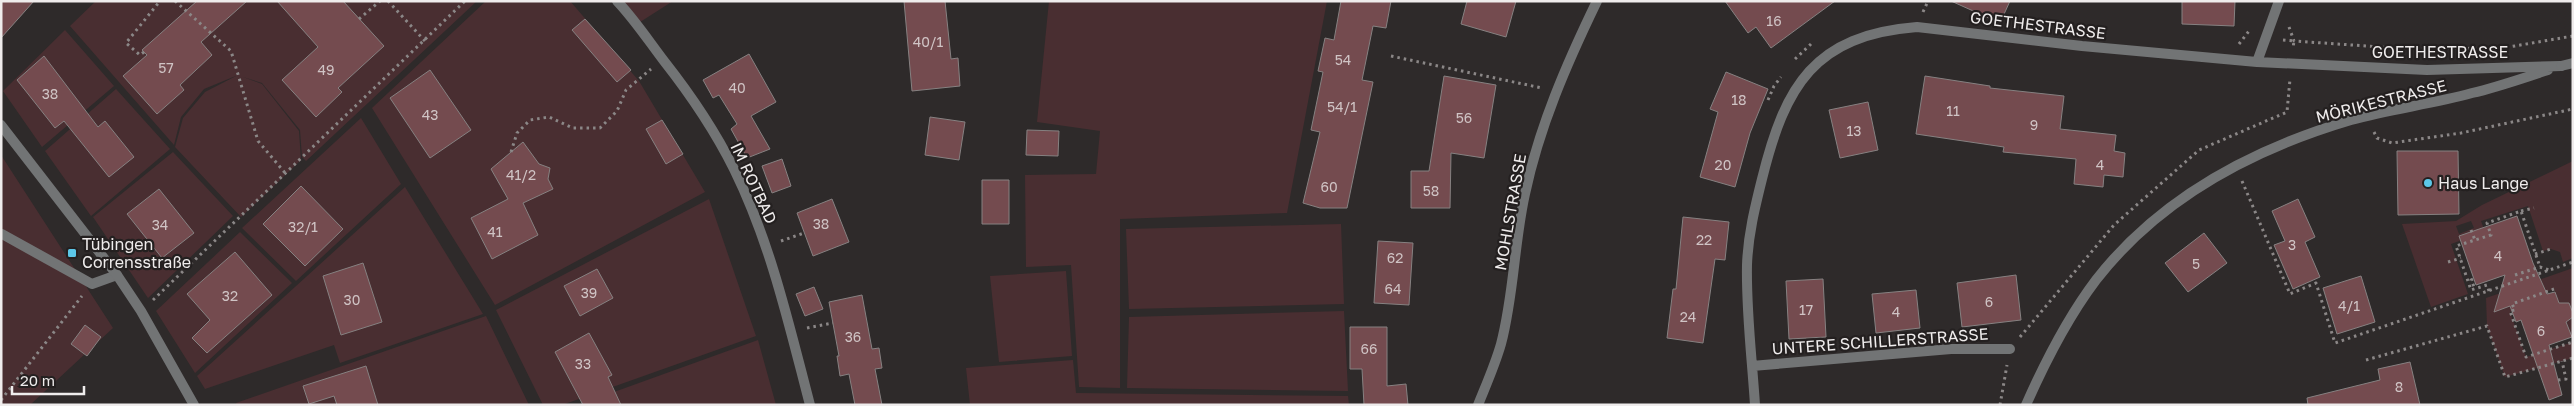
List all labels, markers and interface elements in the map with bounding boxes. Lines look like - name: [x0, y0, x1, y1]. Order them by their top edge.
- street label: GOETHESTRASSE: [1969, 7, 2107, 43]
- house number: 16: [1766, 12, 1782, 29]
- house number: 40/1: [913, 33, 944, 50]
- street label: GOETHESTRASSE: [2372, 42, 2508, 62]
- house number: 54: [1335, 51, 1351, 68]
- house number: 57: [158, 59, 174, 76]
- house number: 49: [317, 61, 335, 78]
- street label: MÖRIKESTRASSE: [2314, 75, 2448, 127]
- house number: 40: [728, 79, 746, 96]
- house number: 38: [42, 85, 58, 102]
- house number: 18: [1731, 91, 1747, 108]
- house number: 54/1: [1327, 98, 1357, 115]
- house number: 11: [1946, 102, 1960, 119]
- house number: 43: [422, 106, 438, 123]
- house number: 56: [1456, 109, 1472, 126]
- house number: 9: [2030, 116, 2038, 133]
- house number: 13: [1847, 122, 1861, 139]
- street label: IM ROTBAD: [726, 139, 782, 227]
- street label: MOHLSTRASSE: [1490, 152, 1530, 272]
- house number: 20: [1715, 156, 1731, 173]
- house number: 4: [2096, 156, 2104, 173]
- house number: 41/2: [506, 166, 536, 183]
- place label: Haus Lange: [2438, 173, 2529, 193]
- marker: Haus Lange: [2422, 177, 2434, 189]
- house number: 60: [1320, 178, 1338, 195]
- house number: 58: [1423, 182, 1439, 199]
- house number: 38: [813, 215, 829, 232]
- house number: 34: [152, 216, 168, 233]
- house number: 32/1: [288, 218, 318, 235]
- house number: 41: [487, 223, 503, 240]
- house number: 22: [1696, 231, 1712, 248]
- place label: Tübingen Corrensstraße: [82, 234, 191, 272]
- house number: 3: [2288, 236, 2296, 253]
- marker: Tübingen Corrensstraße: [66, 247, 78, 259]
- house number: 4: [2494, 247, 2502, 264]
- house number: 62: [1387, 249, 1403, 266]
- house number: 5: [2192, 255, 2200, 272]
- house number: 64: [1384, 280, 1402, 297]
- house number: 39: [581, 284, 597, 301]
- house number: 32: [222, 287, 238, 304]
- house number: 30: [344, 291, 360, 308]
- house number: 6: [1985, 293, 1993, 310]
- house number: 4/1: [2338, 297, 2360, 314]
- house number: 17: [1799, 301, 1813, 318]
- house number: 4: [1892, 303, 1900, 320]
- house number: 24: [1680, 308, 1696, 325]
- house number: 6: [2537, 322, 2545, 339]
- street label: UNTERE SCHILLERSTRASSE: [1771, 323, 1989, 359]
- house number: 36: [845, 328, 861, 345]
- house number: 66: [1361, 340, 1377, 357]
- house number: 33: [575, 355, 591, 372]
- scale bar: [12, 364, 85, 396]
- text: 20 m: [20, 371, 55, 389]
- house number: 8: [2395, 378, 2403, 395]

